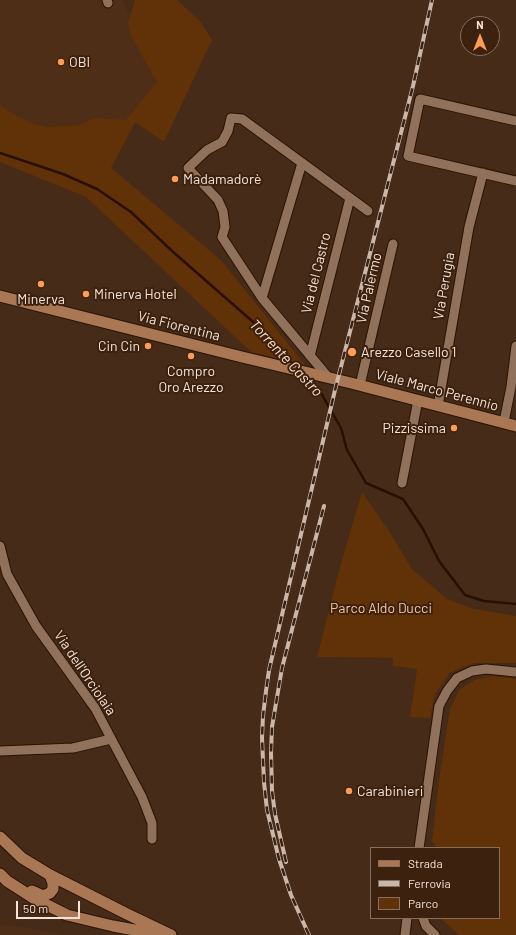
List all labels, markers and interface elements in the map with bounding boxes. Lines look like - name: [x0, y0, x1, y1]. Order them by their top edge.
- north arrow: [460, 16, 500, 56]
- text: N: [476, 18, 484, 31]
- place label: OBI: [69, 54, 90, 70]
- marker: OBI: [56, 57, 66, 67]
- place label: Madamadorè: [183, 171, 261, 187]
- marker: Madamadorè: [170, 174, 180, 184]
- street label: Via del Castro: [298, 231, 334, 315]
- street label: Via Palermo: [353, 251, 385, 325]
- street label: Via Perugia: [430, 251, 458, 321]
- marker: Minerva: [36, 279, 46, 289]
- place label: Minerva Hotel: [94, 286, 177, 302]
- marker: Minerva Hotel: [81, 289, 91, 299]
- place label: Minerva: [17, 291, 65, 307]
- street label: Via Fiorentina: [136, 308, 222, 344]
- water label: Torrente Castro: [246, 316, 326, 400]
- place label: Cin Cin: [98, 338, 140, 354]
- marker: Cin Cin: [143, 341, 153, 351]
- place label: Arezzo Casello 1: [361, 344, 456, 360]
- marker: Arezzo Casello 1: [346, 346, 358, 358]
- marker: Compro Oro Arezzo: [186, 351, 196, 361]
- place label: Compro Oro Arezzo: [158, 363, 224, 396]
- street label: Viale Marco Perennio: [374, 366, 500, 414]
- place label: Pizzissima: [383, 420, 446, 436]
- marker: Pizzissima: [449, 423, 459, 433]
- park label: Parco Aldo Ducci: [330, 600, 432, 616]
- street label: Via dell'Orciolaia: [51, 627, 119, 719]
- place label: Carabinieri: [357, 783, 423, 799]
- marker: Carabinieri: [344, 786, 354, 796]
- legend: [370, 847, 500, 919]
- text: Strada: [408, 856, 443, 870]
- text: Ferrovia: [408, 876, 451, 890]
- scale bar: [18, 893, 82, 919]
- text: Parco: [408, 896, 438, 910]
- text: 50 m: [23, 901, 48, 915]

